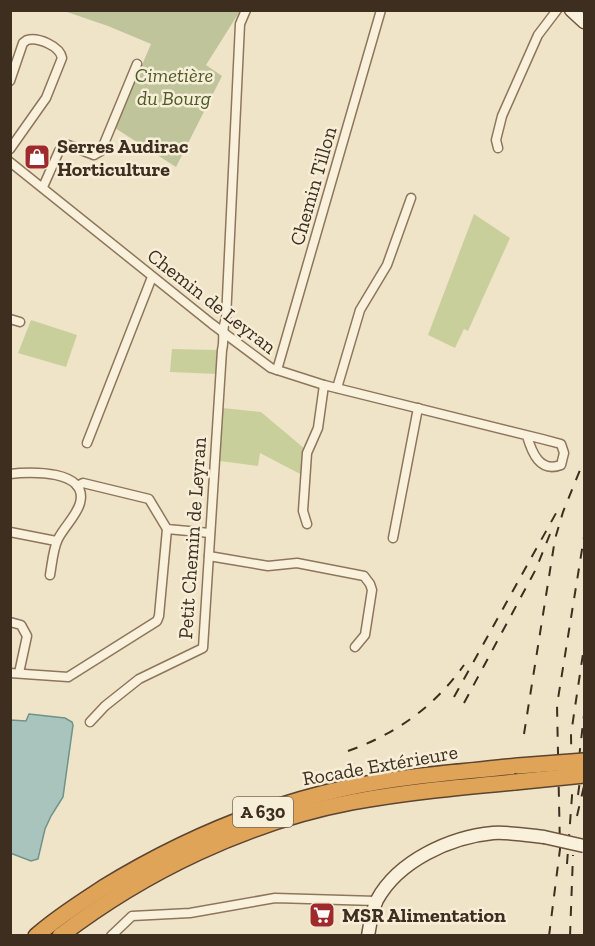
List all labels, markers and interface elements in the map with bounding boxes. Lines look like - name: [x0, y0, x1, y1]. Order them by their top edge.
- park label: Cimetière du Bourg: [135, 63, 213, 110]
- street label: Chemin Tillon: [285, 123, 342, 248]
- place label: Serres Audirac Horticulture: [57, 134, 189, 181]
- shop icon: Serres Audirac Horticulture: [22, 142, 52, 172]
- street label: Chemin de Leyran: [143, 243, 282, 359]
- street label: Petit Chemin de Leyran: [173, 436, 211, 640]
- street label: Rocade Extérieure: [300, 740, 460, 790]
- road number: A 630: [233, 797, 293, 827]
- supermarket icon: MSR Alimentation: [307, 900, 337, 930]
- place label: MSR Alimentation: [342, 903, 506, 927]

